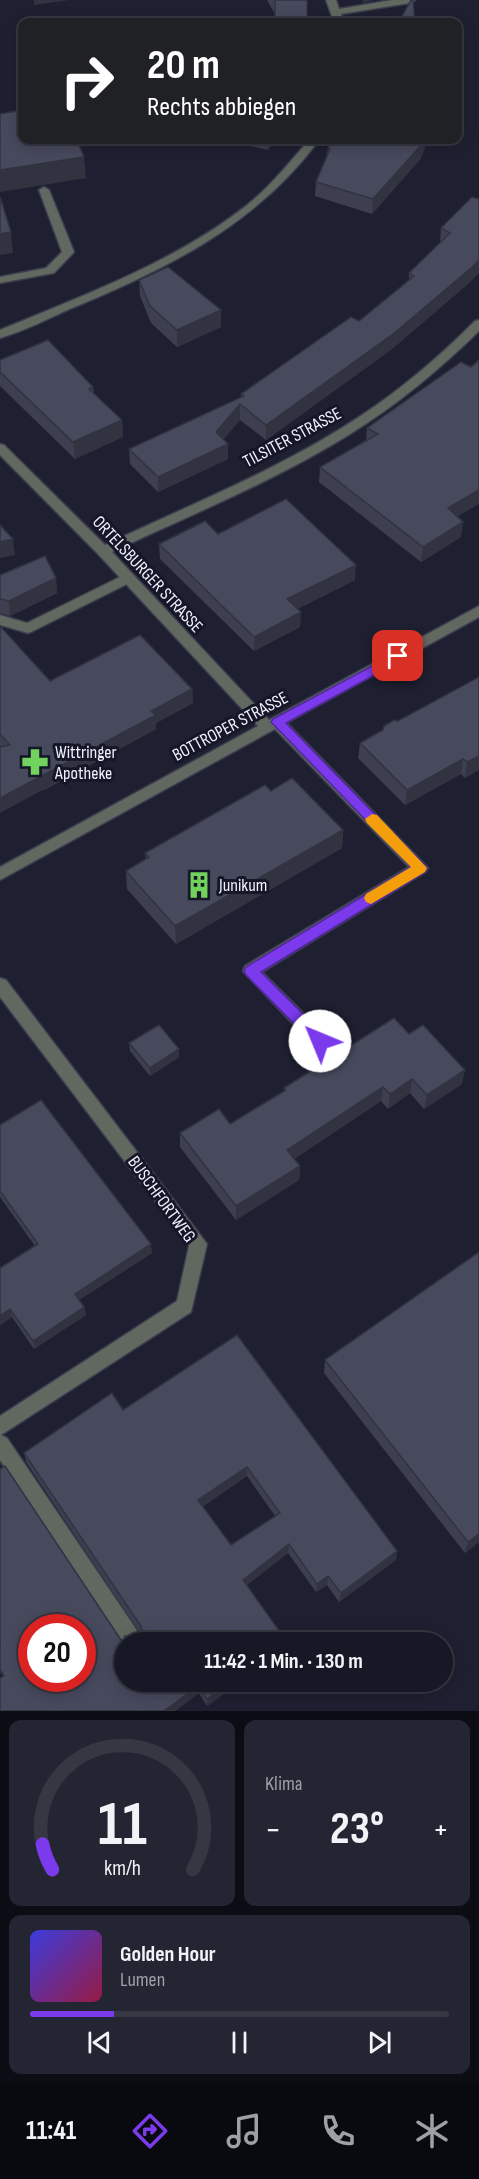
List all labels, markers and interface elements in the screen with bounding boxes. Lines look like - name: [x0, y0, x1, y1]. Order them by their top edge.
- text: 20 m: [147, 40, 220, 91]
- icon: right: [48, 42, 126, 120]
- text: Rechts abbiegen: [147, 91, 296, 123]
- street label: TILSITER STRASSE: [240, 403, 345, 472]
- street label: ORTELSBURGER STRASSE: [88, 512, 207, 637]
- pin: [372, 630, 423, 681]
- icon: arrive: [381, 639, 414, 672]
- street label: BOTTROPER STRASSE: [169, 687, 292, 766]
- place label: Wittringer Apotheke: [54, 742, 117, 784]
- pharmacy icon: Wittringer Apotheke: [20, 747, 50, 777]
- building icon: Junikum: [184, 870, 214, 900]
- place label: Junikum: [218, 875, 267, 896]
- position arrow: [288, 1009, 352, 1073]
- street label: BUSCHFORTWEG: [123, 1152, 200, 1247]
- speed limit sign: 20: [18, 1614, 96, 1692]
- text: 11:42 · 1 Min. · 130 m: [204, 1648, 363, 1675]
- text: Klima: [265, 1772, 303, 1796]
- text: 11: [98, 1788, 146, 1863]
- text: 23°: [330, 1802, 384, 1857]
- text: −: [265, 1810, 281, 1850]
- text: +: [433, 1810, 449, 1850]
- text: km/h: [103, 1856, 141, 1881]
- text: Golden Hour: [120, 1941, 216, 1968]
- text: Lumen: [120, 1968, 165, 1992]
- icon: previous: [83, 2026, 116, 2059]
- icon: pause: [223, 2026, 256, 2059]
- icon: next: [363, 2026, 396, 2059]
- icon: directions: [129, 2110, 171, 2152]
- icon: music: [223, 2110, 265, 2152]
- icon: phone: [317, 2110, 359, 2152]
- icon: climate: [411, 2110, 453, 2152]
- text: 11:41: [26, 2115, 76, 2147]

